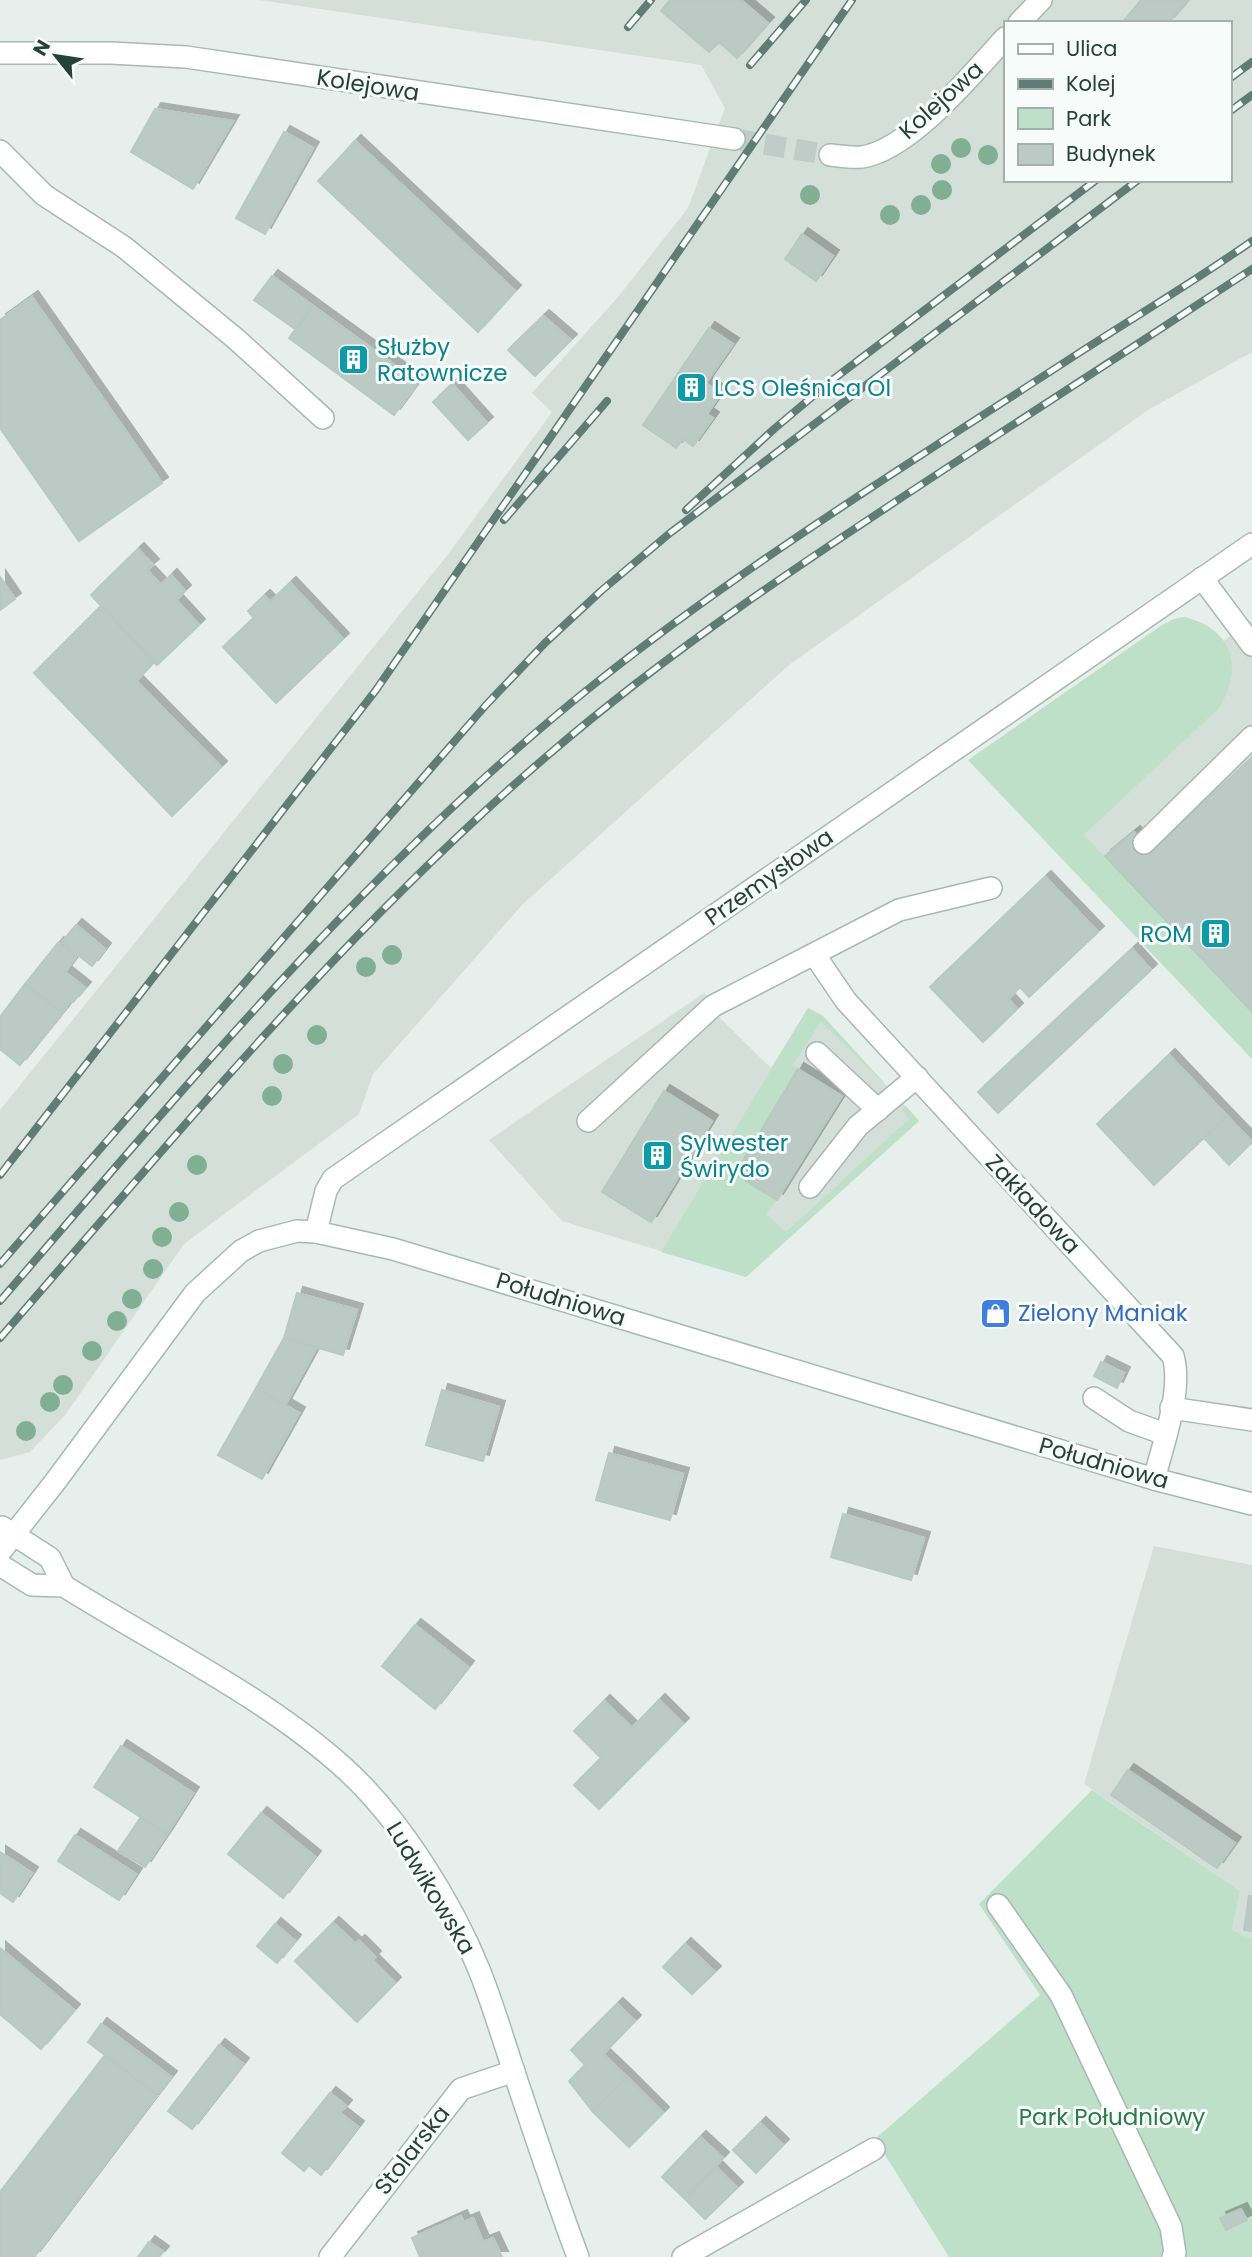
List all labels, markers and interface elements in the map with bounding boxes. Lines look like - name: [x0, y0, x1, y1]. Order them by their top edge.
- north arrow: [21, 21, 91, 91]
- legend: [1004, 21, 1231, 182]
- text: Ulica: [1066, 34, 1117, 63]
- text: N: [26, 35, 57, 61]
- street label: Kolejowa: [892, 54, 990, 146]
- street label: Kolejowa: [315, 61, 421, 109]
- text: Kolej: [1066, 69, 1115, 98]
- text: Park: [1066, 104, 1111, 133]
- text: Budynek: [1066, 139, 1156, 168]
- place label: Służby Ratownicze: [377, 331, 508, 389]
- building icon: Służby Ratownicze: [337, 343, 371, 377]
- building icon: LCS Oleśnica Ol: [674, 371, 708, 405]
- place label: LCS Oleśnica Ol: [714, 372, 891, 404]
- street label: Przemysłowa: [698, 821, 840, 933]
- building icon: ROM: [1198, 917, 1232, 951]
- place label: ROM: [1140, 918, 1192, 950]
- place label: Sylwester Świrydo: [680, 1127, 788, 1185]
- building icon: Sylwester Świrydo: [640, 1139, 674, 1173]
- street label: Zakładowa: [978, 1147, 1088, 1261]
- street label: Południowa: [492, 1264, 630, 1334]
- shop icon: Zielony Maniak: [978, 1296, 1012, 1330]
- place label: Zielony Maniak: [1018, 1297, 1188, 1329]
- street label: Południowa: [1035, 1429, 1173, 1497]
- street label: Ludwikowska: [379, 1816, 483, 1960]
- street label: Stolarska: [367, 2098, 457, 2202]
- park label: Park Południowy: [1019, 2101, 1205, 2133]

